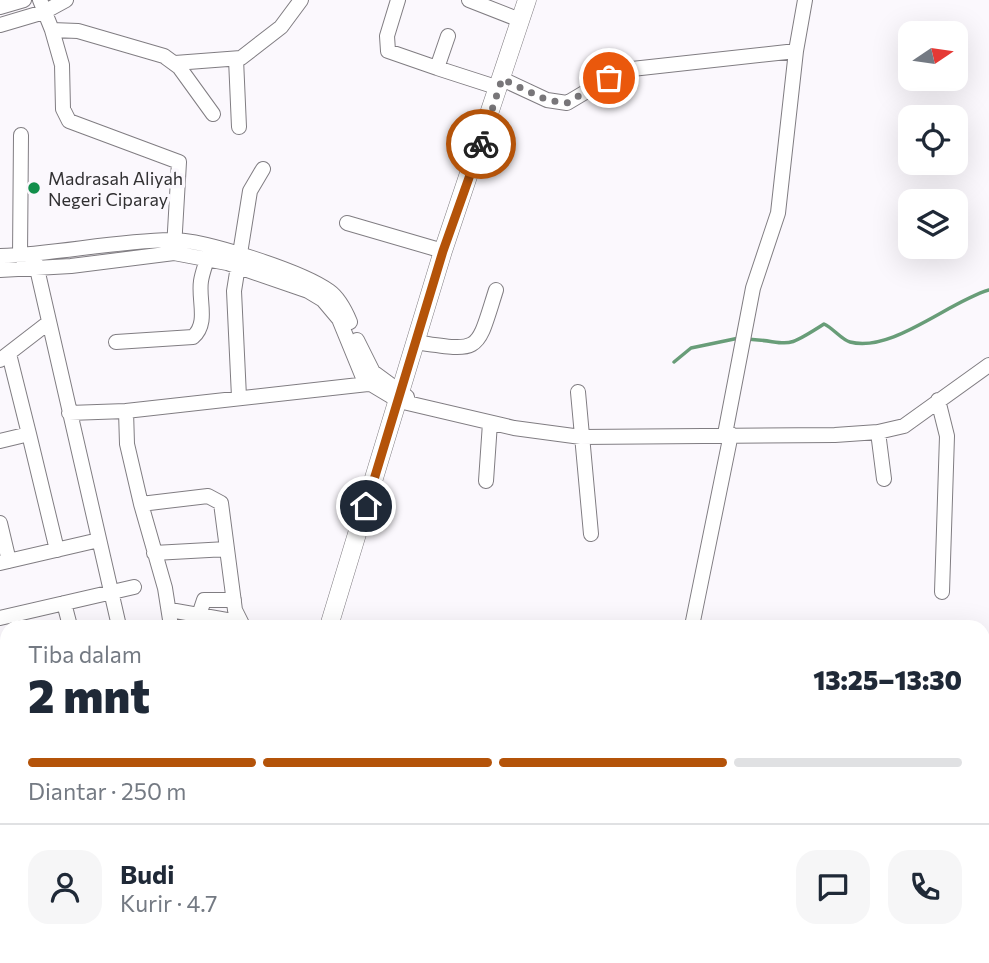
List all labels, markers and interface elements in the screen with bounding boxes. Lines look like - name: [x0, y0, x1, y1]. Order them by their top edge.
- north arrow: [898, 21, 968, 91]
- map controls: [898, 21, 968, 259]
- pin: [579, 48, 639, 108]
- icon: bag: [590, 59, 628, 97]
- button: locate: [898, 105, 968, 175]
- courier: [446, 109, 516, 179]
- icon: bike: [462, 125, 500, 163]
- place label: Madrasah Aliyah Negeri Ciparay: [48, 167, 183, 210]
- marker: Madrasah Aliyah Negeri Ciparay: [26, 180, 42, 196]
- button: layers: [898, 189, 968, 259]
- pin: [336, 476, 396, 536]
- icon: home: [347, 487, 385, 525]
- text: Tiba dalam: [28, 640, 142, 668]
- text: 13:25–13:30: [813, 664, 962, 695]
- text: 2 mnt: [28, 666, 150, 722]
- text: Diantar · 250 m: [28, 777, 186, 805]
- button: person: [28, 850, 102, 924]
- button: chat: [796, 850, 870, 924]
- button: phone: [888, 850, 962, 924]
- text: Budi: [120, 858, 175, 889]
- text: Kurir · 4.7: [120, 889, 218, 917]

